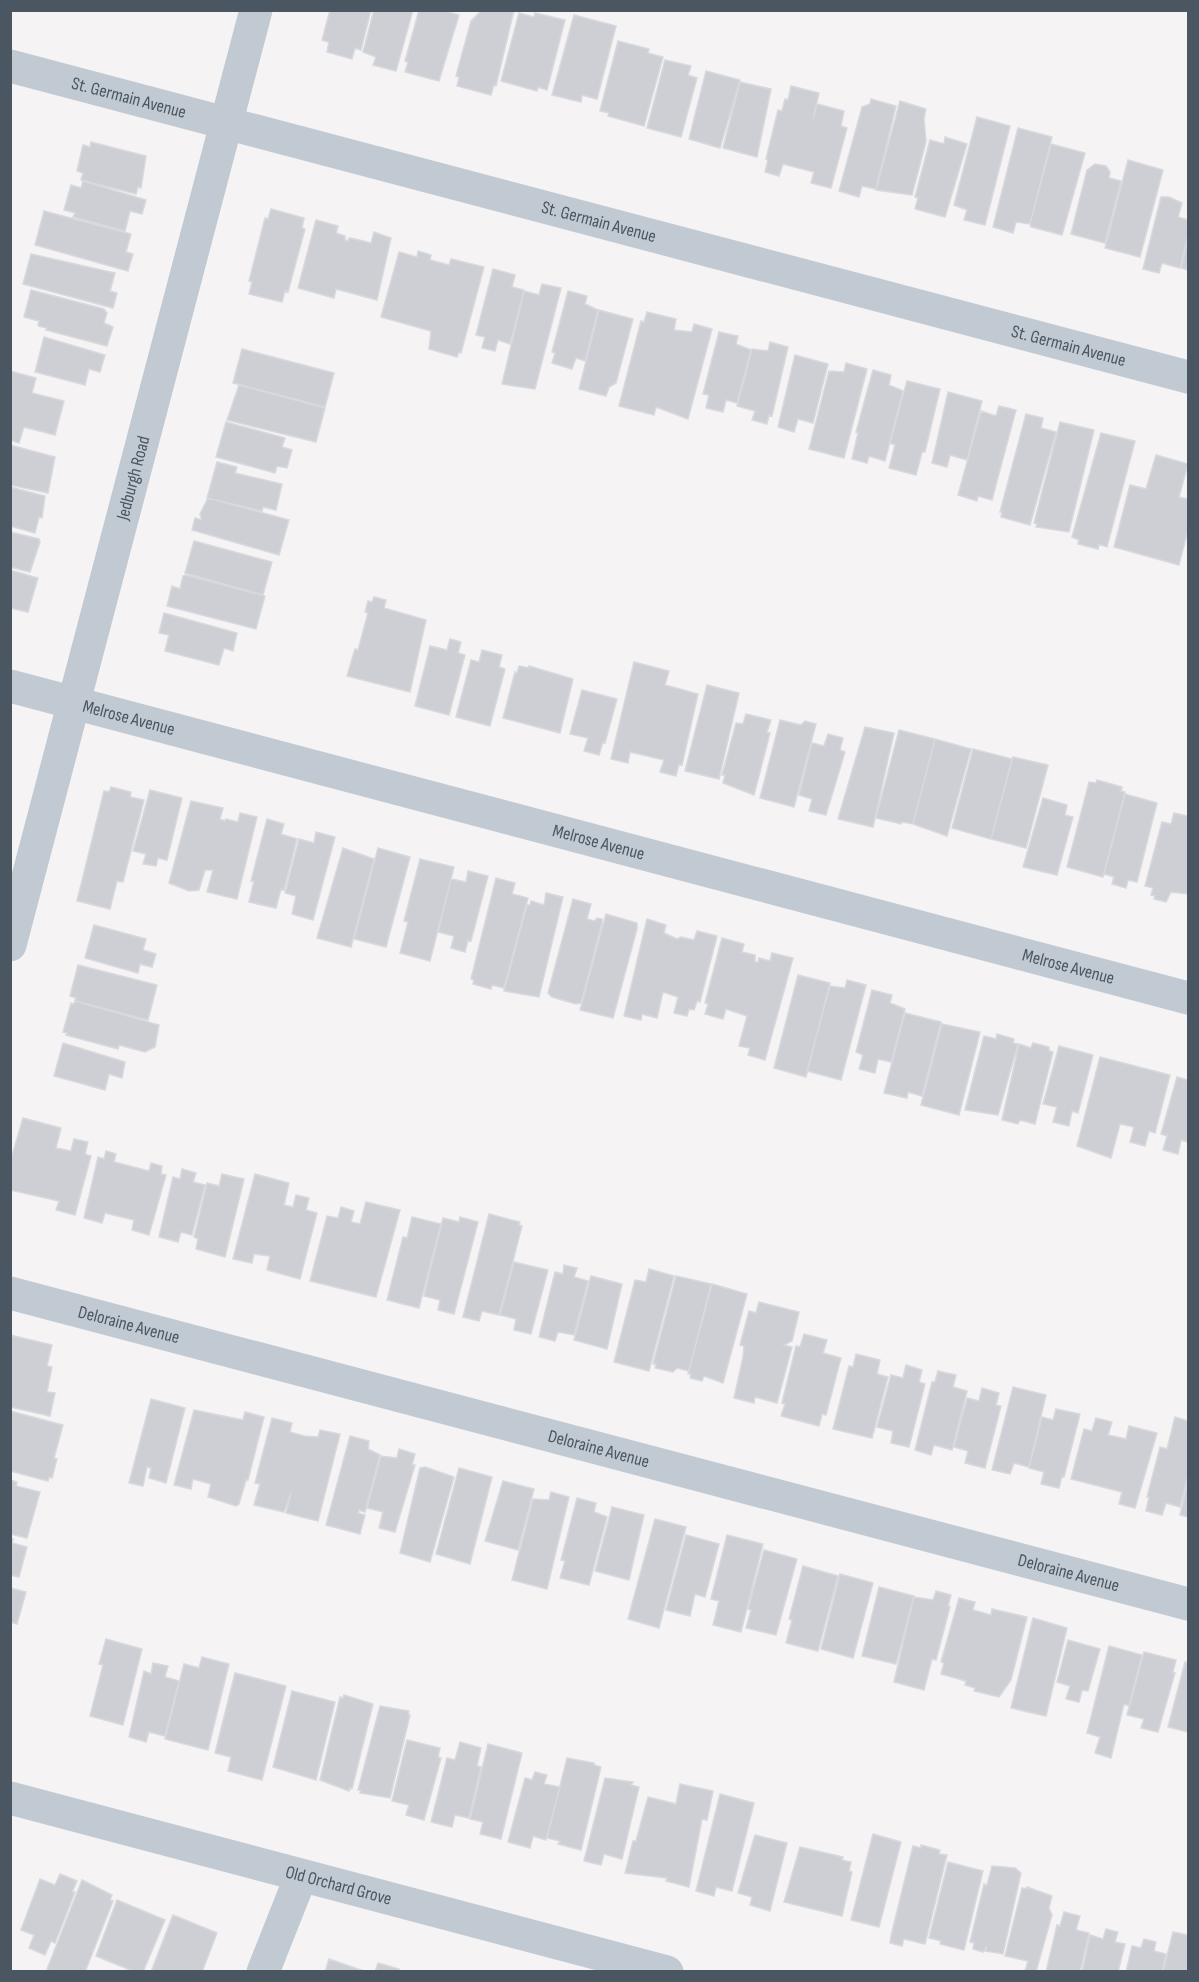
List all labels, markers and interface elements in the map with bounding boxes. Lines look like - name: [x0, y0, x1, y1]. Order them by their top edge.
- street label: St. Germain Avenue: [69, 73, 188, 123]
- street label: St. Germain Avenue: [539, 197, 658, 247]
- street label: St. Germain Avenue: [1009, 321, 1128, 371]
- street label: Jedburgh Road: [112, 434, 154, 523]
- street label: Melrose Avenue: [80, 696, 177, 740]
- street label: Melrose Avenue: [550, 820, 647, 865]
- street label: Melrose Avenue: [1020, 945, 1117, 989]
- street label: Deloraine Avenue: [76, 1301, 182, 1348]
- street label: Deloraine Avenue: [546, 1426, 652, 1472]
- street label: Deloraine Avenue: [1016, 1550, 1122, 1596]
- street label: Old Orchard Grove: [283, 1861, 394, 1910]

